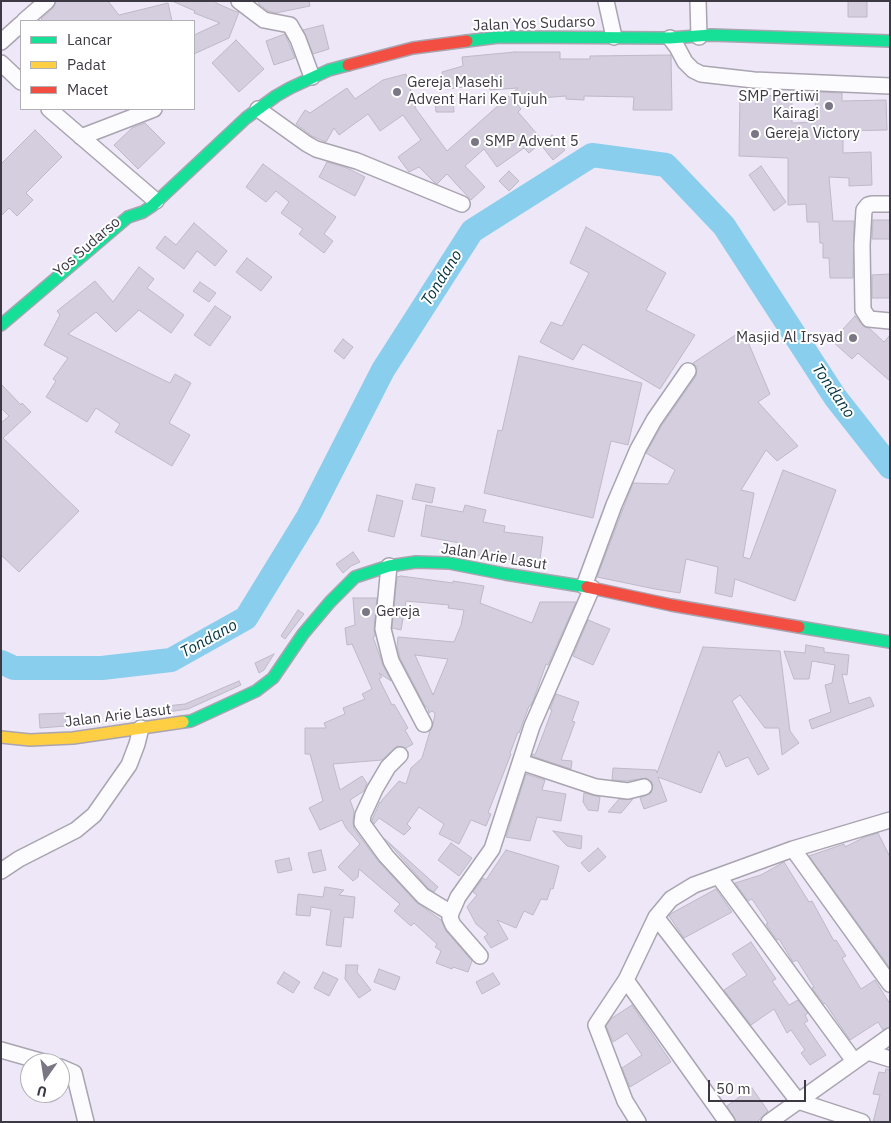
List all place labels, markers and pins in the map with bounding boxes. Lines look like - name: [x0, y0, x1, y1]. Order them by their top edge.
- place label: Gereja Masehi Advent Hari Ke Tujuh: [407, 74, 548, 109]
- marker: Gereja Masehi Advent Hari Ke Tujuh: [391, 86, 403, 98]
- place label: SMP Pertiwi Kairagi: [739, 88, 819, 123]
- marker: SMP Pertiwi Kairagi: [823, 100, 835, 112]
- place label: Gereja Victory: [765, 125, 860, 143]
- marker: Gereja Victory: [749, 128, 761, 140]
- place label: SMP Advent 5: [485, 133, 579, 151]
- marker: SMP Advent 5: [469, 136, 481, 148]
- place label: Masjid Al Irsyad: [736, 329, 843, 347]
- marker: Masjid Al Irsyad: [847, 332, 859, 344]
- place label: Gereja: [376, 603, 420, 621]
- marker: Gereja: [360, 606, 372, 618]

